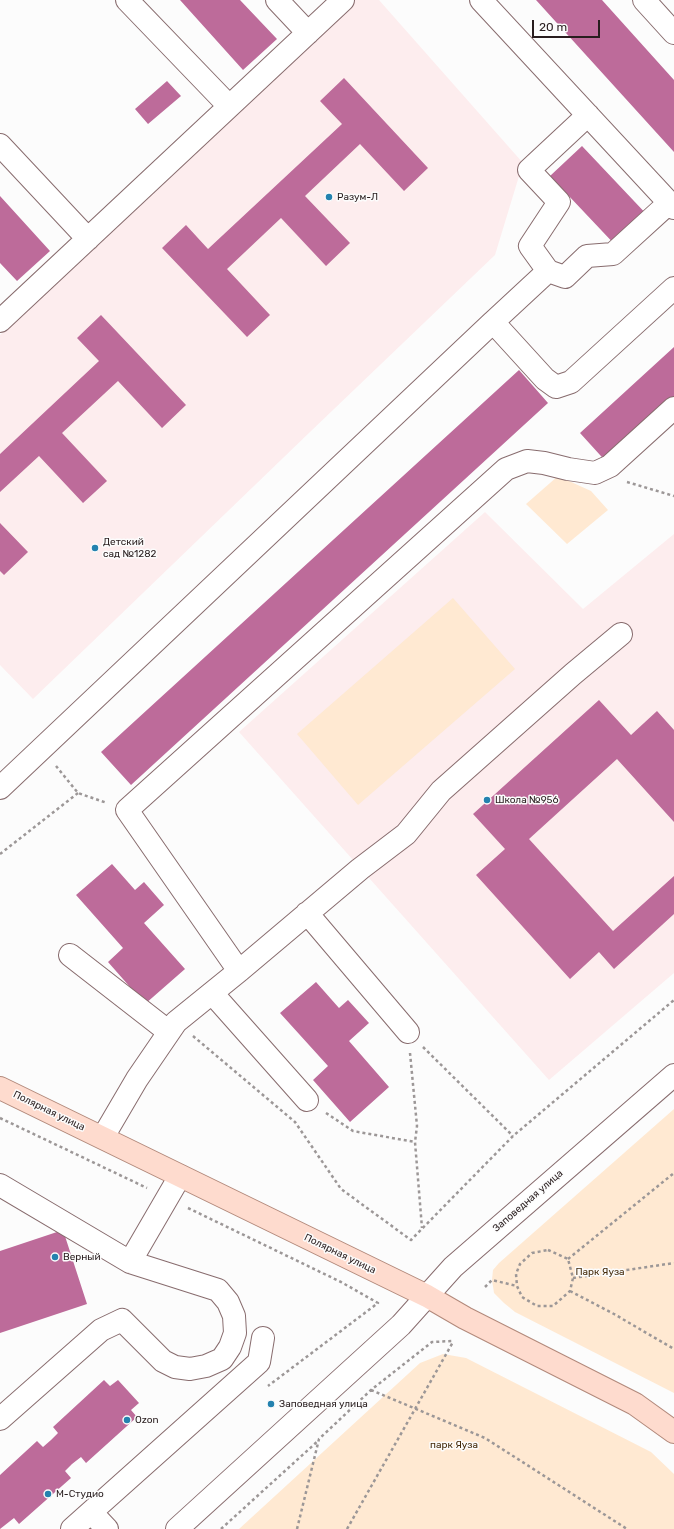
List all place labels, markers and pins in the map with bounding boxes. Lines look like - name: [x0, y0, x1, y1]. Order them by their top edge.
- place label: Разум-Л: [337, 191, 378, 203]
- marker: Разум-Л: [324, 192, 334, 202]
- place label: Детский сад №1282: [103, 536, 156, 560]
- marker: Детский сад №1282: [90, 543, 100, 553]
- place label: Школа №956: [495, 794, 559, 806]
- marker: Школа №956: [482, 795, 492, 805]
- place label: Верный: [63, 1251, 100, 1263]
- marker: Верный: [50, 1252, 60, 1262]
- place label: Заповедная улица: [279, 1398, 368, 1410]
- marker: Заповедная улица: [266, 1399, 276, 1409]
- place label: Ozon: [135, 1414, 159, 1426]
- marker: Ozon: [122, 1415, 132, 1425]
- place label: М-Студио: [56, 1488, 104, 1500]
- marker: М-Студио: [43, 1489, 53, 1499]

